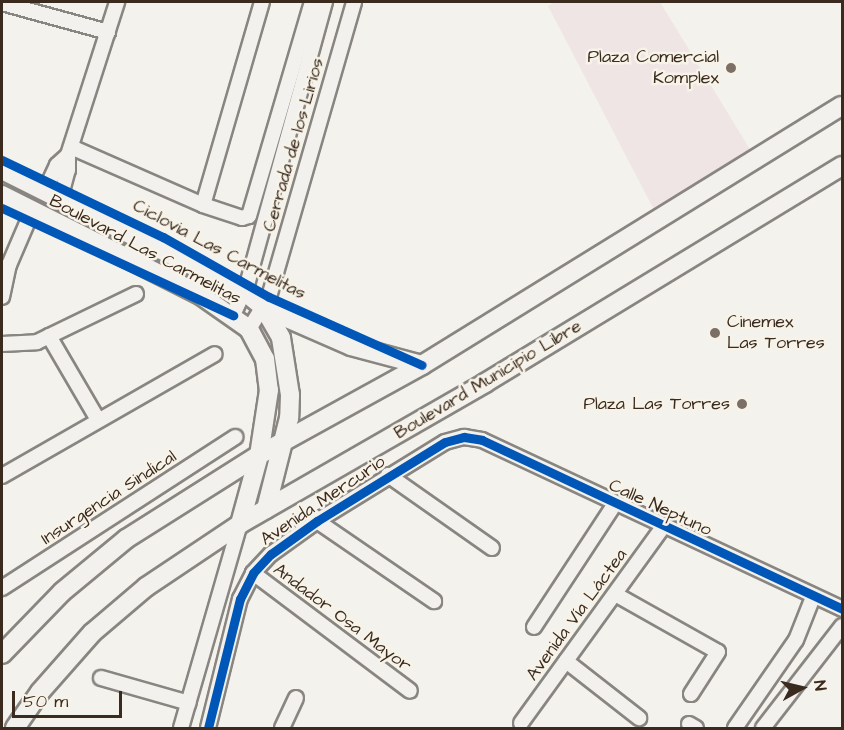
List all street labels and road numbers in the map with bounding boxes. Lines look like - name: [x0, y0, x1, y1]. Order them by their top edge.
- street label: Cerrada de los Lirios: [259, 56, 329, 234]
- street label: Boulevard Las Carmelitas: [45, 190, 245, 310]
- street label: Ciclovia Las Carmelitas: [129, 195, 309, 305]
- street label: Boulevard Municipio Libre: [391, 316, 585, 444]
- street label: Insurgencia Sindical: [37, 446, 181, 550]
- street label: Avenida Mercurio: [257, 451, 389, 551]
- street label: Calle Neptuno: [605, 475, 715, 541]
- street label: Avenida Vía Láctea: [522, 545, 632, 685]
- street label: Andador Osa Mayor: [269, 559, 415, 677]

